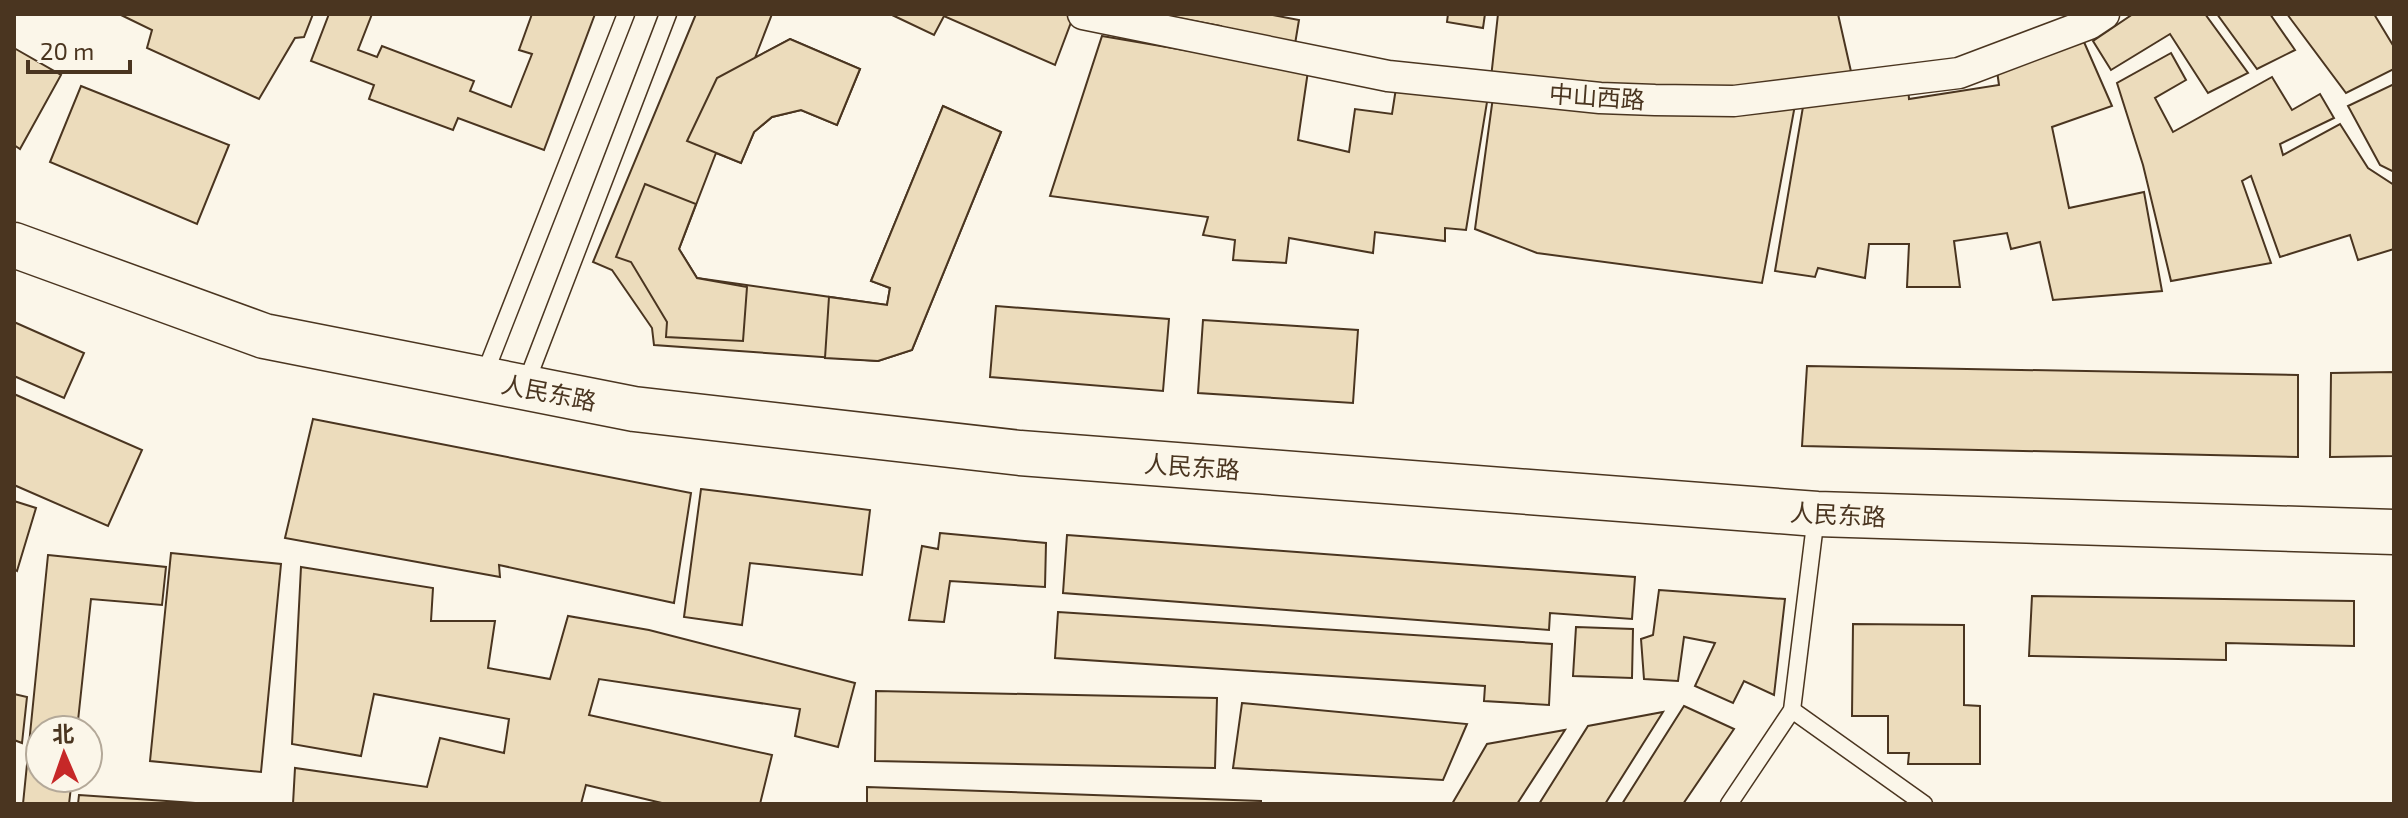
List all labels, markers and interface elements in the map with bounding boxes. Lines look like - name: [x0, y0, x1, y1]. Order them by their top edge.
- scale bar: [28, 24, 130, 74]
- text: 20 m: [40, 36, 94, 65]
- street label: 中山西路: [1548, 78, 1646, 114]
- street label: 人民东路: [499, 369, 599, 415]
- street label: 人民东路: [1143, 448, 1241, 484]
- street label: 人民东路: [1789, 497, 1887, 531]
- north arrow: [24, 714, 104, 794]
- text: 北: [52, 720, 75, 746]

